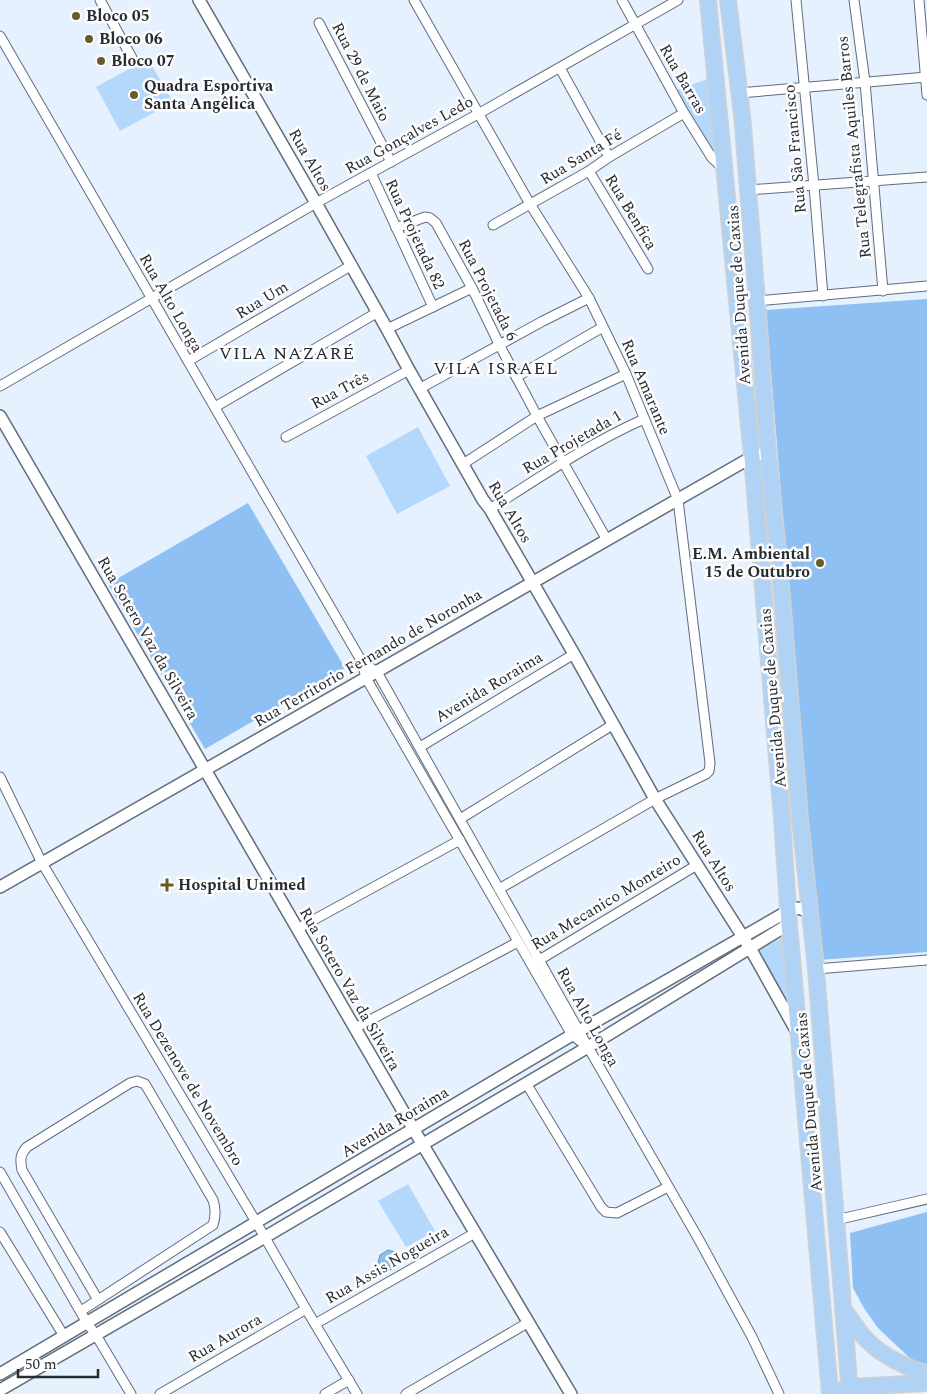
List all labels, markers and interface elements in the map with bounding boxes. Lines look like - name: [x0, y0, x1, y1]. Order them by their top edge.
- place label: Bloco 05: [86, 4, 150, 28]
- marker: Bloco 05: [70, 10, 82, 22]
- street label: Rua 29 de Maio: [326, 18, 396, 126]
- place label: Bloco 06: [99, 27, 163, 51]
- marker: Bloco 06: [83, 33, 95, 45]
- street label: Rua Telegrafista Aquiles Barros: [830, 35, 878, 259]
- street label: Rua Barras: [653, 40, 713, 118]
- place label: Bloco 07: [111, 49, 175, 73]
- marker: Bloco 07: [95, 55, 107, 67]
- place label: Quadra Esportiva Santa Angêlica: [144, 74, 274, 116]
- street label: Rua São Francisco: [777, 83, 813, 215]
- marker: Quadra Esportiva Santa Angêlica: [128, 89, 140, 101]
- street label: Rua Gonçalves Ledo: [340, 90, 478, 180]
- street label: Rua Santa Fé: [535, 123, 627, 191]
- street label: Rua Altos: [282, 124, 338, 196]
- street label: Rua Benfica: [599, 169, 663, 255]
- street label: Rua Projetada 82: [379, 175, 451, 293]
- street label: Avenida Duque de Caxias: [721, 204, 757, 386]
- street label: Rua Projetada 6: [452, 235, 524, 345]
- street label: Rua Alto Longa: [133, 249, 209, 357]
- street label: Rua Um: [231, 275, 293, 325]
- street label: Rua Amarante: [615, 335, 677, 439]
- district label: VILA NAZARÉ: [219, 340, 355, 367]
- district label: VILA ISRAEL: [433, 355, 559, 382]
- street label: Rua Três: [307, 365, 373, 415]
- street label: Rua Projetada 1: [518, 404, 626, 480]
- street label: Rua Altos: [482, 476, 538, 548]
- place label: E.M. Ambiental 15 de Outubro: [692, 542, 810, 584]
- street label: Rua Sotero Vaz da Silveira: [91, 552, 205, 724]
- marker: E.M. Ambiental 15 de Outubro: [814, 557, 826, 569]
- street label: Rua Territorio Fernando de Noronha: [249, 583, 487, 733]
- street label: Avenida Duque de Caxias: [753, 607, 793, 789]
- street label: Avenida Roraima: [431, 645, 548, 729]
- street label: Rua Altos: [686, 825, 742, 897]
- street label: Rua Mecanico Monteiro: [526, 848, 686, 956]
- place label: Hospital Unimed: [178, 873, 306, 897]
- marker: Hospital Unimed: [160, 878, 174, 892]
- street label: Rua Sotero Vaz da Silveira: [293, 903, 407, 1075]
- street label: Rua Alto Longa: [551, 963, 625, 1071]
- street label: Rua Dezenove de Novembro: [126, 987, 250, 1171]
- street label: Avenida Duque de Caxias: [789, 1011, 829, 1193]
- street label: Avenida Roraima: [337, 1080, 454, 1164]
- street label: Rua Assis Nogueira: [321, 1220, 453, 1310]
- street label: Rua Aurora: [184, 1307, 266, 1369]
- scale bar: [18, 1346, 98, 1378]
- text: 50 m: [25, 1353, 57, 1376]

